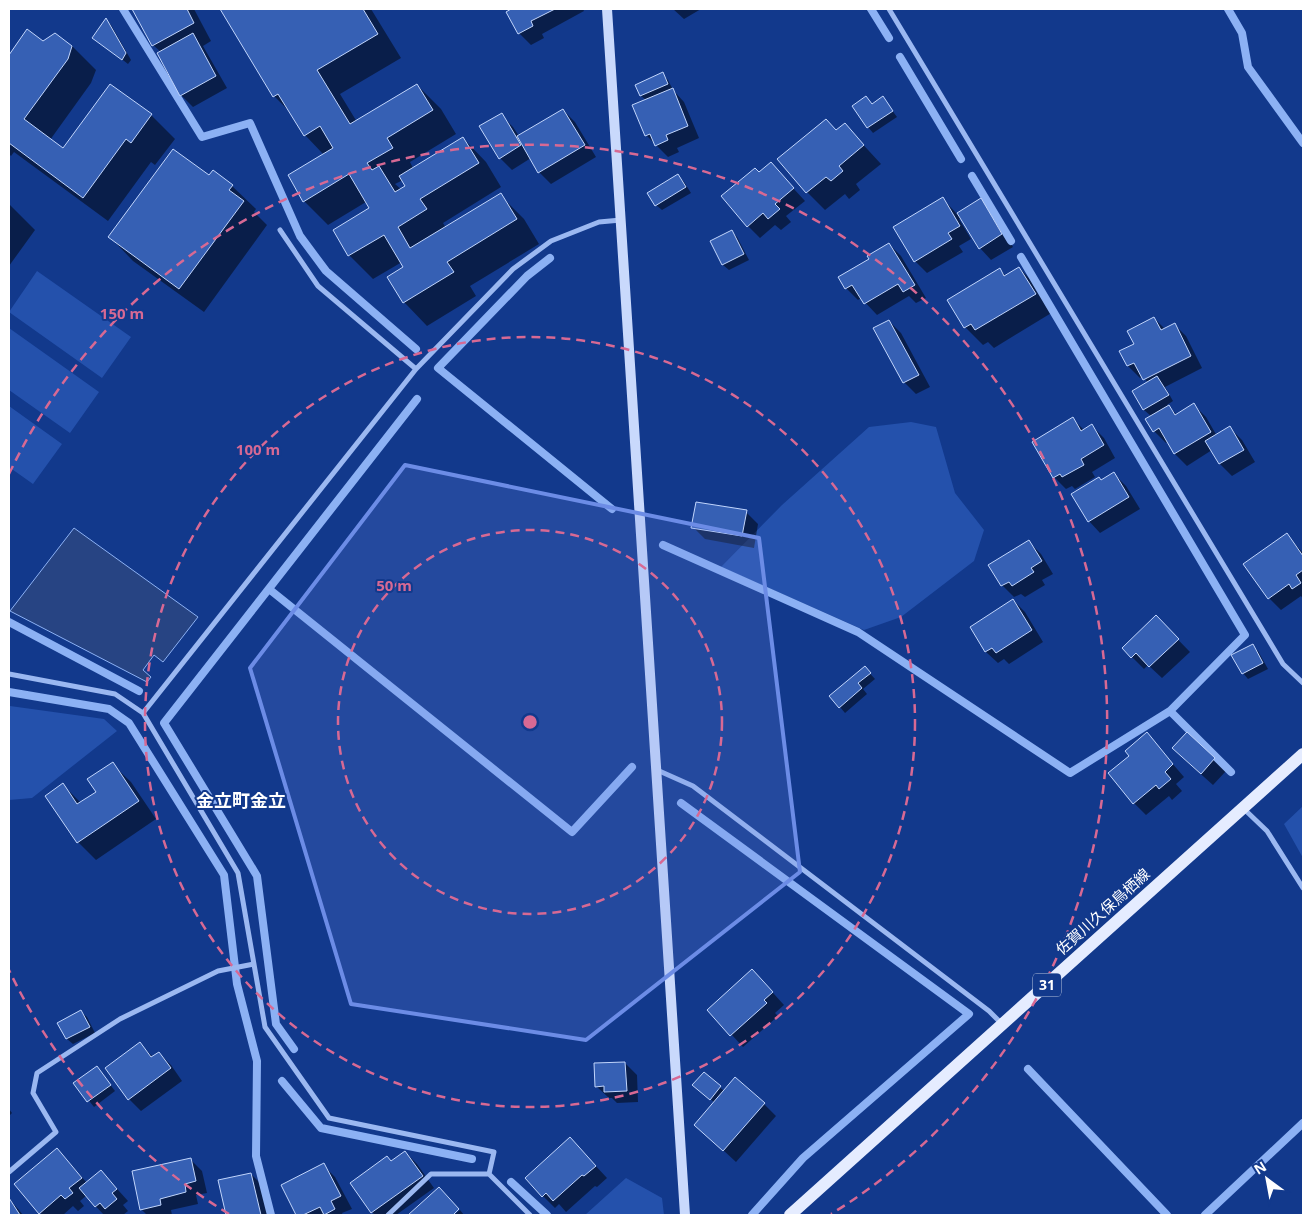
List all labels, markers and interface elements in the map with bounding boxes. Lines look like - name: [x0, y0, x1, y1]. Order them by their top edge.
- text: 150 m: [100, 303, 144, 323]
- text: 100 m: [236, 439, 280, 459]
- text: 50 m: [376, 575, 412, 595]
- centre of rings: [521, 713, 539, 731]
- district label: 金立町金立: [196, 788, 286, 812]
- street label: 佐賀川久保鳥栖線: [1051, 864, 1154, 959]
- road number: 31: [1033, 974, 1061, 996]
- north arrow: [1242, 1154, 1292, 1204]
- text: N: [1250, 1156, 1270, 1179]

